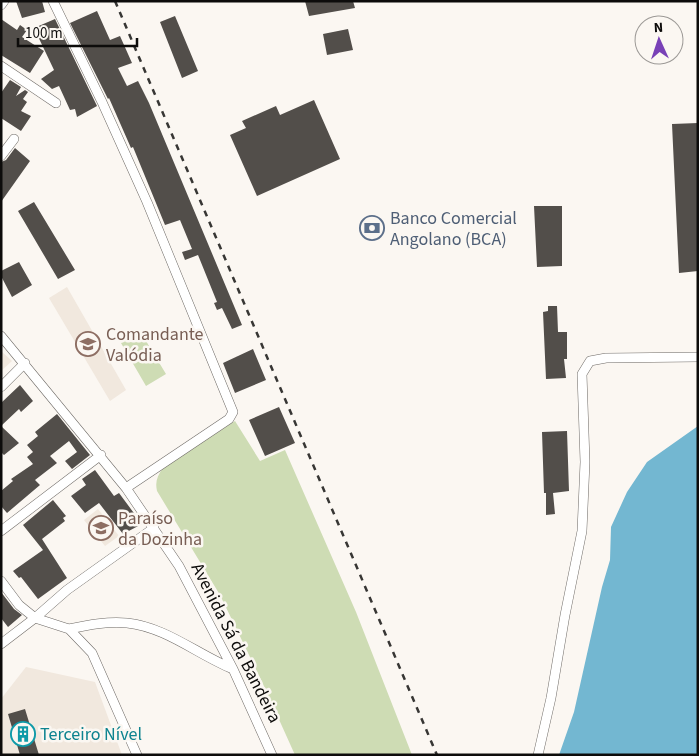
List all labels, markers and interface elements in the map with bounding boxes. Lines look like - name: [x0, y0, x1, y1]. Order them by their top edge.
- scale bar: [18, 15, 136, 47]
- north arrow: [634, 15, 684, 65]
- text: N: [653, 18, 664, 38]
- text: 100 m: [25, 23, 63, 44]
- place label: Banco Comercial Angolano (BCA): [390, 206, 517, 252]
- bank icon: Banco Comercial Angolano (BCA): [359, 215, 385, 241]
- place label: Comandante Valódia: [106, 322, 204, 368]
- school or university icon: Comandante Valódia: [75, 331, 101, 357]
- place label: Paraíso da Dozinha: [118, 506, 202, 552]
- school or university icon: Paraíso da Dozinha: [88, 515, 114, 541]
- street label: Avenida Sá da Bandeira: [185, 559, 287, 727]
- building icon: Terceiro Nível: [10, 721, 36, 747]
- place label: Terceiro Nível: [40, 722, 142, 747]

